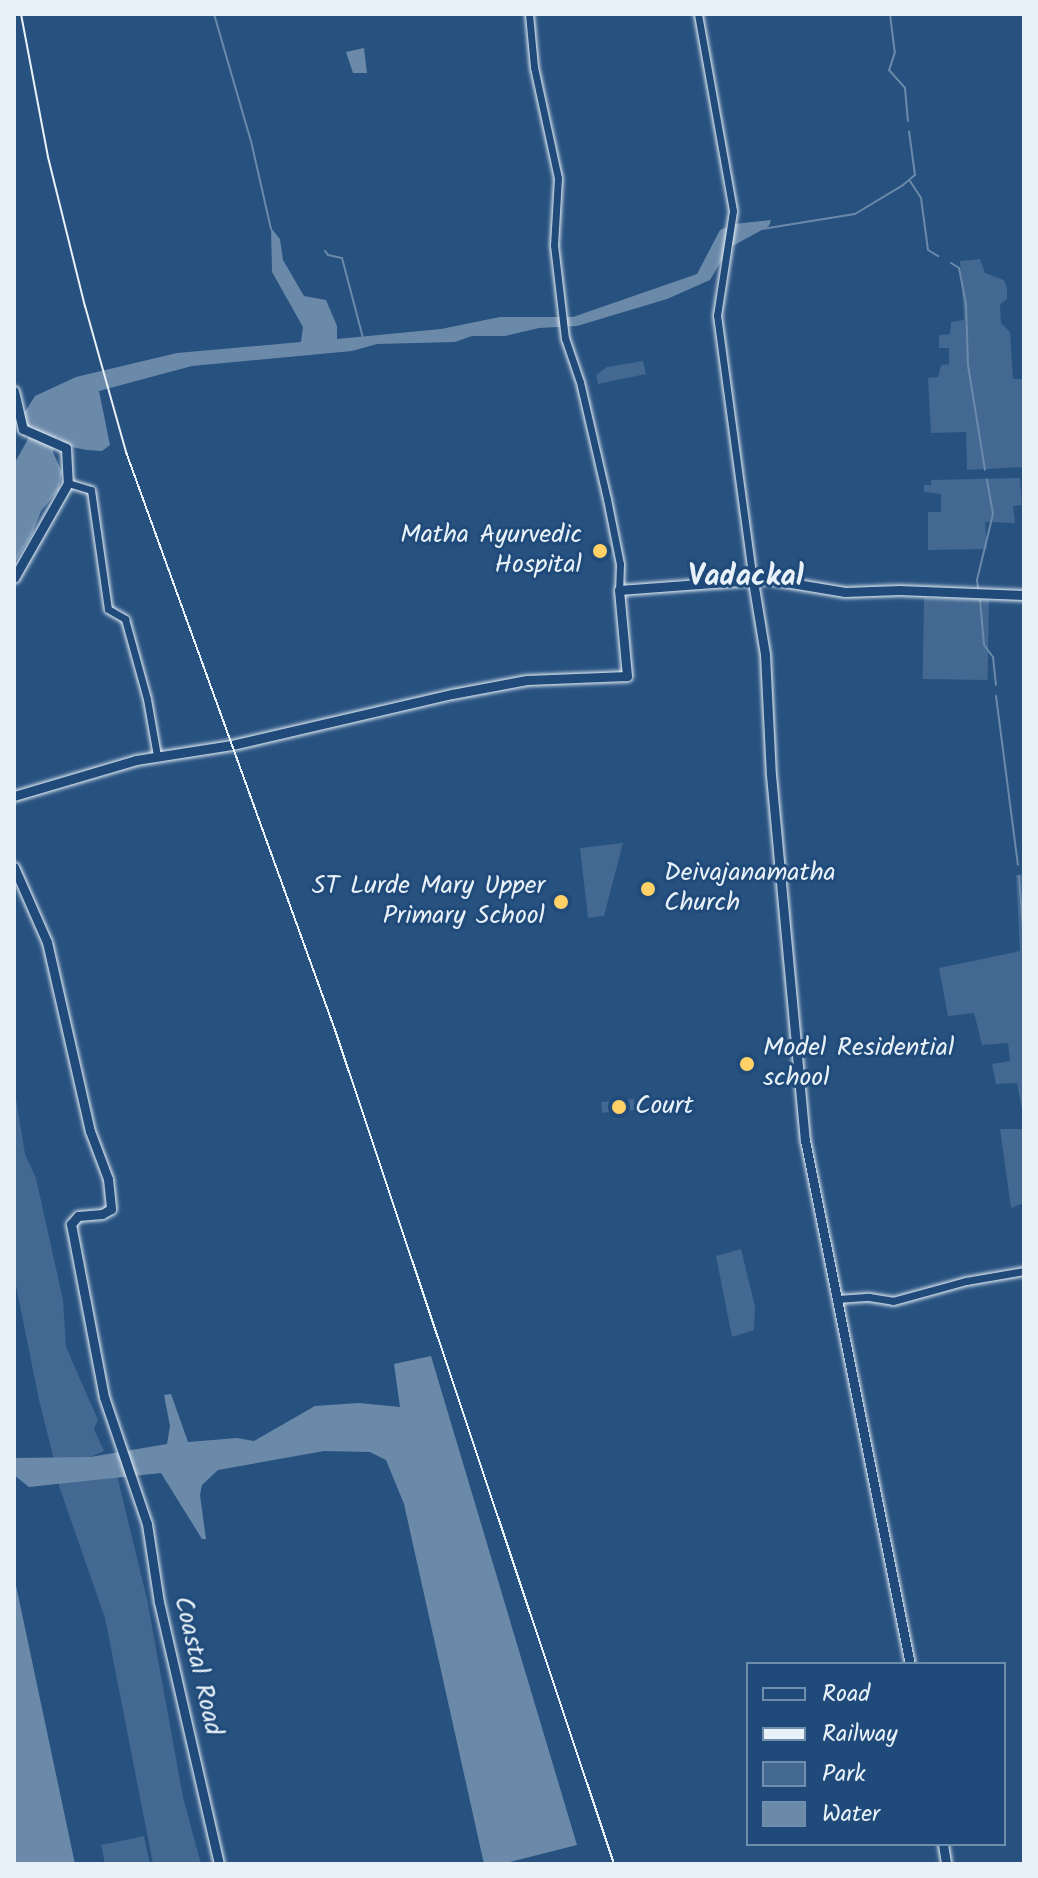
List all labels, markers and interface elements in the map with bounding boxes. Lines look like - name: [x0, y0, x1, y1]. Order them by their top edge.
- place label: Matha Ayurvedic Hospital: [400, 520, 582, 582]
- marker: Matha Ayurvedic Hospital: [589, 540, 611, 562]
- district label: Vadackal: [688, 559, 804, 595]
- place label: Deivajanamatha Church: [664, 858, 836, 920]
- place label: ST Lurde Mary Upper Primary School: [312, 871, 545, 932]
- marker: Deivajanamatha Church: [639, 880, 657, 898]
- marker: ST Lurde Mary Upper Primary School: [552, 893, 570, 911]
- place label: Model Residential school: [763, 1033, 954, 1094]
- marker: Model Residential school: [738, 1055, 756, 1073]
- place label: Court: [635, 1091, 694, 1123]
- marker: Court: [610, 1098, 628, 1116]
- street label: Coastal Road: [166, 1593, 228, 1739]
- legend: [746, 1662, 1006, 1846]
- text: Road: [822, 1675, 870, 1714]
- text: Railway: [822, 1715, 898, 1754]
- text: Park: [822, 1755, 866, 1794]
- text: Water: [822, 1795, 880, 1834]

